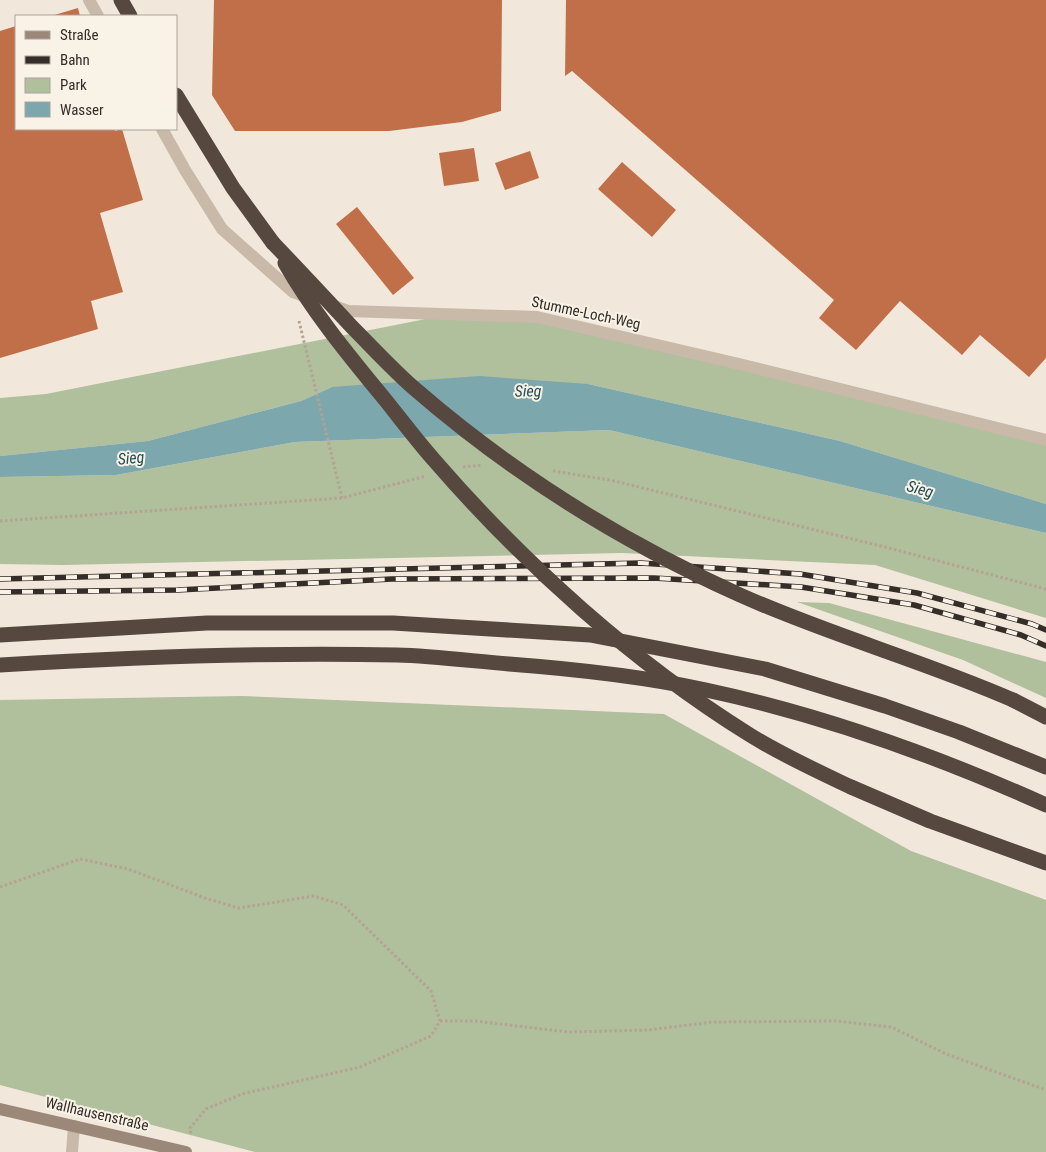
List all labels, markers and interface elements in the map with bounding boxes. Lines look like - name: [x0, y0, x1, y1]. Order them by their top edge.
- legend: [15, 15, 178, 130]
- text: Straße: [60, 26, 99, 44]
- text: Bahn: [60, 51, 90, 69]
- text: Park: [60, 76, 87, 94]
- text: Wasser: [60, 101, 104, 119]
- street label: Stumme-Loch-Weg: [530, 293, 642, 333]
- water label: Sieg: [515, 381, 542, 401]
- water label: Sieg: [117, 447, 145, 469]
- water label: Sieg: [905, 476, 936, 502]
- street label: Wallhausenstraße: [43, 1093, 151, 1135]

